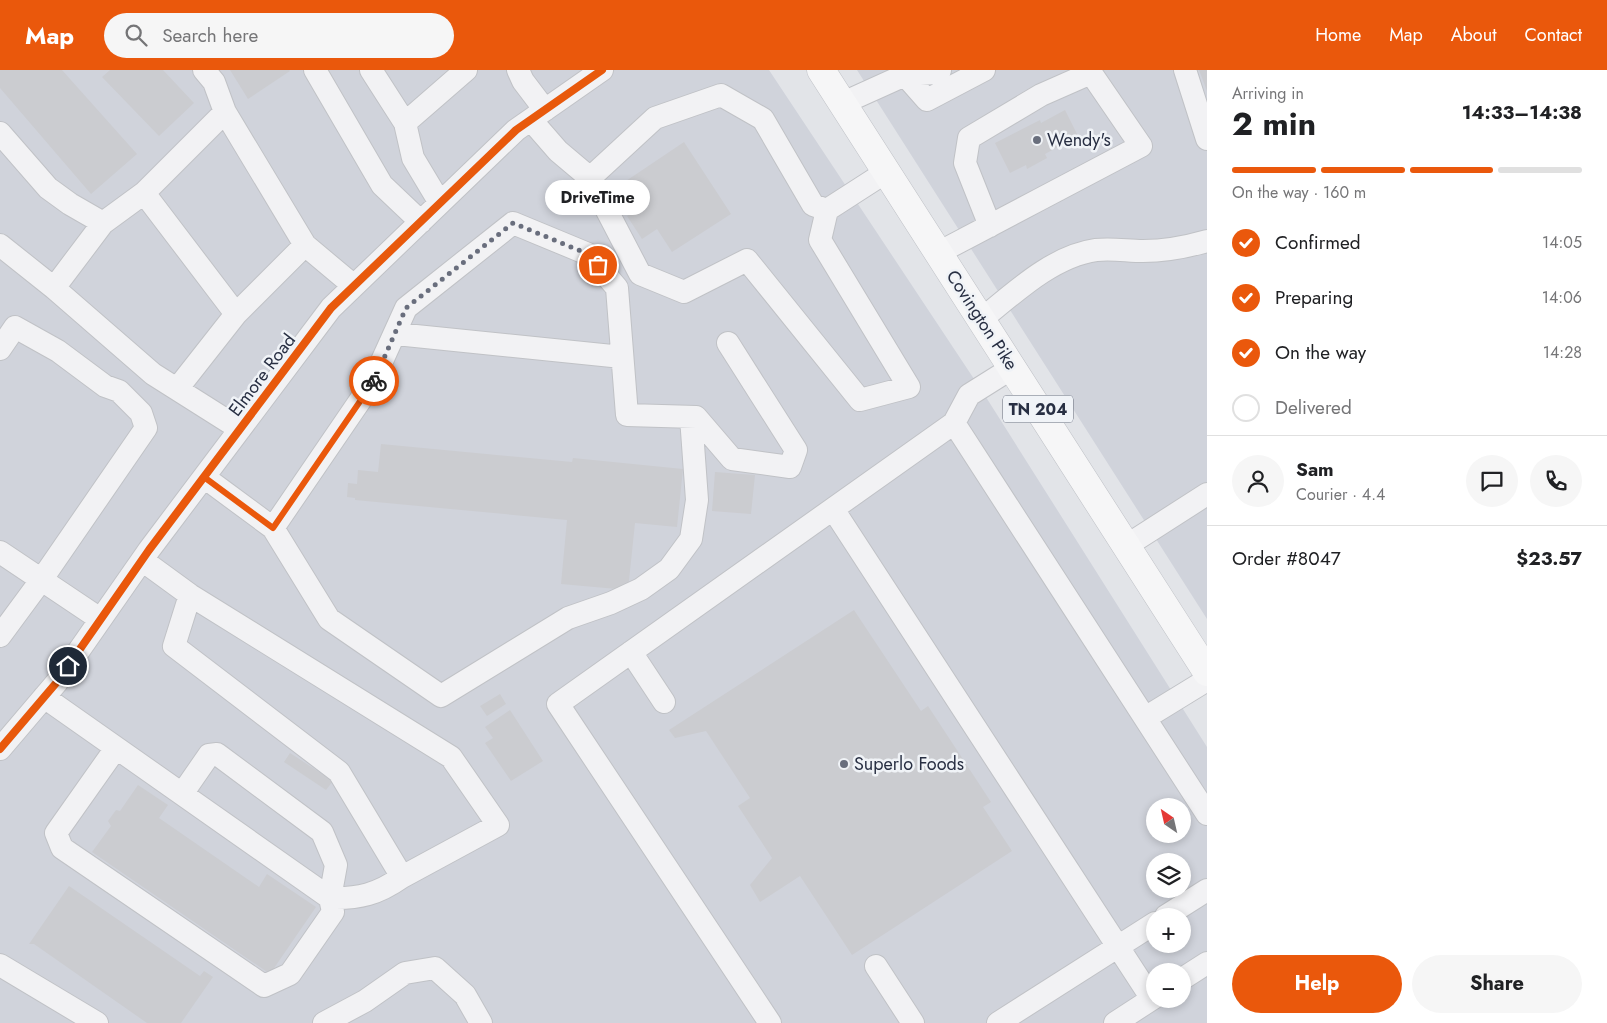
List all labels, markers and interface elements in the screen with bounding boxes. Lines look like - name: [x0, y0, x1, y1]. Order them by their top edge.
- search box: [104, 13, 454, 58]
- text: Map: [25, 18, 74, 53]
- icon: search: [122, 21, 150, 49]
- text: Search here: [162, 22, 258, 49]
- text: Home: [1315, 22, 1361, 48]
- text: Map: [1389, 22, 1423, 48]
- text: About: [1451, 22, 1496, 48]
- text: Contact: [1524, 22, 1582, 48]
- text: Arriving in: [1232, 82, 1304, 105]
- text: 14:33–14:38: [1462, 99, 1582, 126]
- text: 2 min: [1232, 101, 1316, 147]
- place label: Wendy's: [1047, 127, 1111, 153]
- marker: Wendy's: [1031, 134, 1043, 146]
- callout: DriveTime: [546, 180, 650, 215]
- text: On the way · 160 m: [1232, 181, 1366, 204]
- text: DriveTime: [560, 186, 635, 209]
- icon: check: [1232, 229, 1260, 257]
- text: Confirmed: [1275, 229, 1361, 256]
- text: 14:05: [1542, 231, 1582, 254]
- pin: [577, 244, 619, 286]
- icon: bag: [584, 251, 612, 279]
- street label: Covington Pike: [940, 265, 1024, 375]
- icon: check: [1232, 284, 1260, 312]
- text: Preparing: [1275, 284, 1353, 311]
- text: 14:06: [1542, 286, 1582, 309]
- street label: Elmore Road: [222, 328, 302, 422]
- icon: check: [1232, 339, 1260, 367]
- text: On the way: [1275, 339, 1366, 366]
- text: 14:28: [1543, 341, 1582, 364]
- courier: [349, 356, 399, 406]
- icon: bike: [360, 367, 388, 395]
- text: Delivered: [1275, 394, 1352, 421]
- road number: TN 204: [1003, 396, 1073, 422]
- button: person: [1232, 455, 1284, 507]
- button: chat: [1466, 455, 1518, 507]
- button: phone: [1530, 455, 1582, 507]
- text: Sam: [1296, 456, 1334, 483]
- text: Courier · 4.4: [1296, 483, 1385, 506]
- text: Order #8047: [1232, 545, 1341, 572]
- text: $23.57: [1516, 545, 1582, 572]
- pin: [47, 645, 89, 687]
- icon: home: [54, 652, 82, 680]
- place label: Superlo Foods: [854, 751, 964, 777]
- marker: Superlo Foods: [838, 758, 850, 770]
- north arrow: [1146, 798, 1191, 842]
- map controls: [1146, 798, 1191, 1008]
- button: layers: [1146, 853, 1191, 898]
- button: +: [1146, 908, 1191, 953]
- button: Help: [1232, 955, 1402, 1013]
- button: Share: [1412, 955, 1582, 1013]
- button: −: [1146, 963, 1191, 1008]

